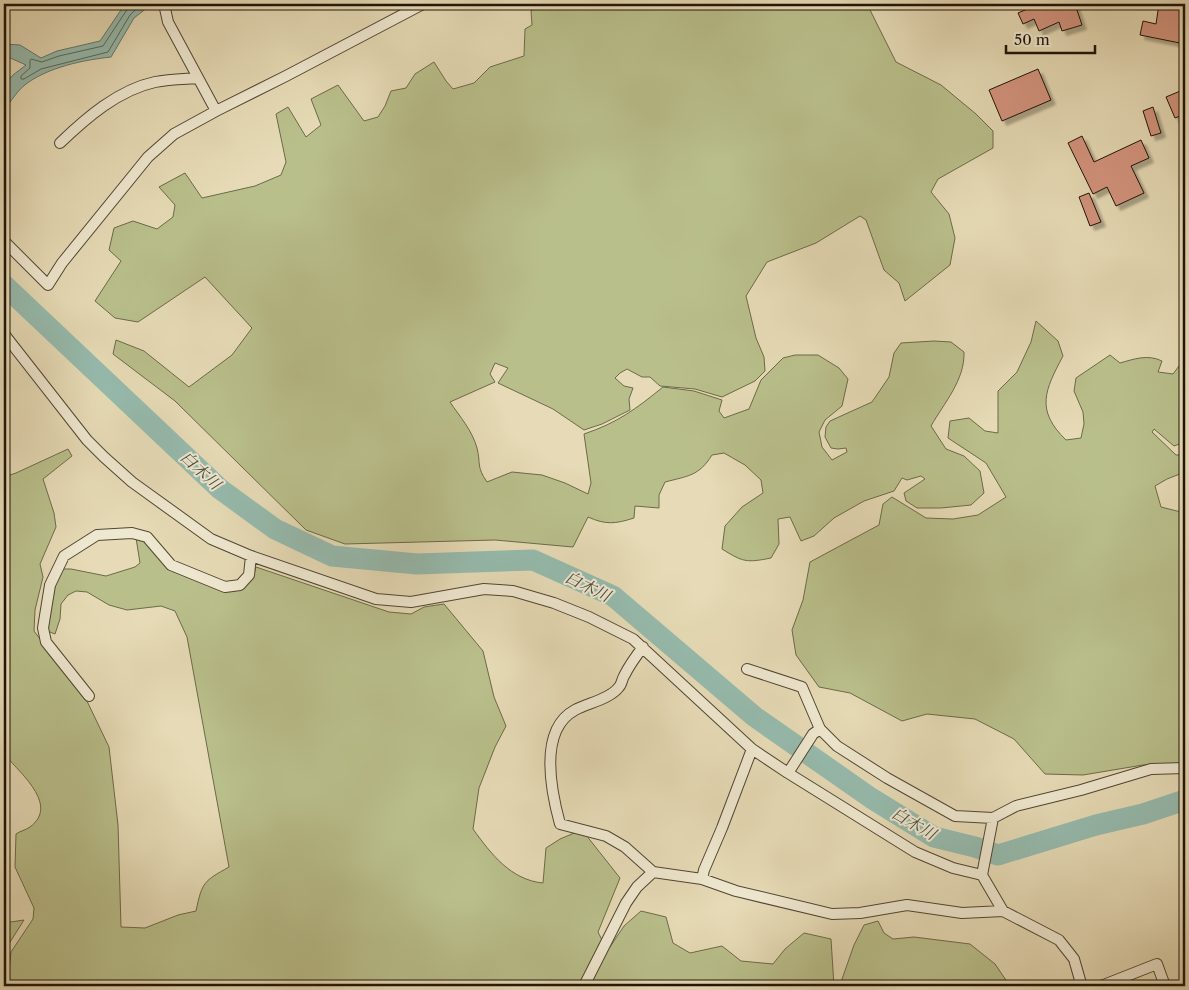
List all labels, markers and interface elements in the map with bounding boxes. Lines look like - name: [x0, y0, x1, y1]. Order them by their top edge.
- scale bar: [1006, 22, 1095, 54]
- text: 50 m: [1014, 30, 1050, 49]
- water label: 白木川: [177, 446, 227, 495]
- water label: 白木川: [562, 566, 616, 606]
- water label: 白木川: [888, 802, 942, 845]

